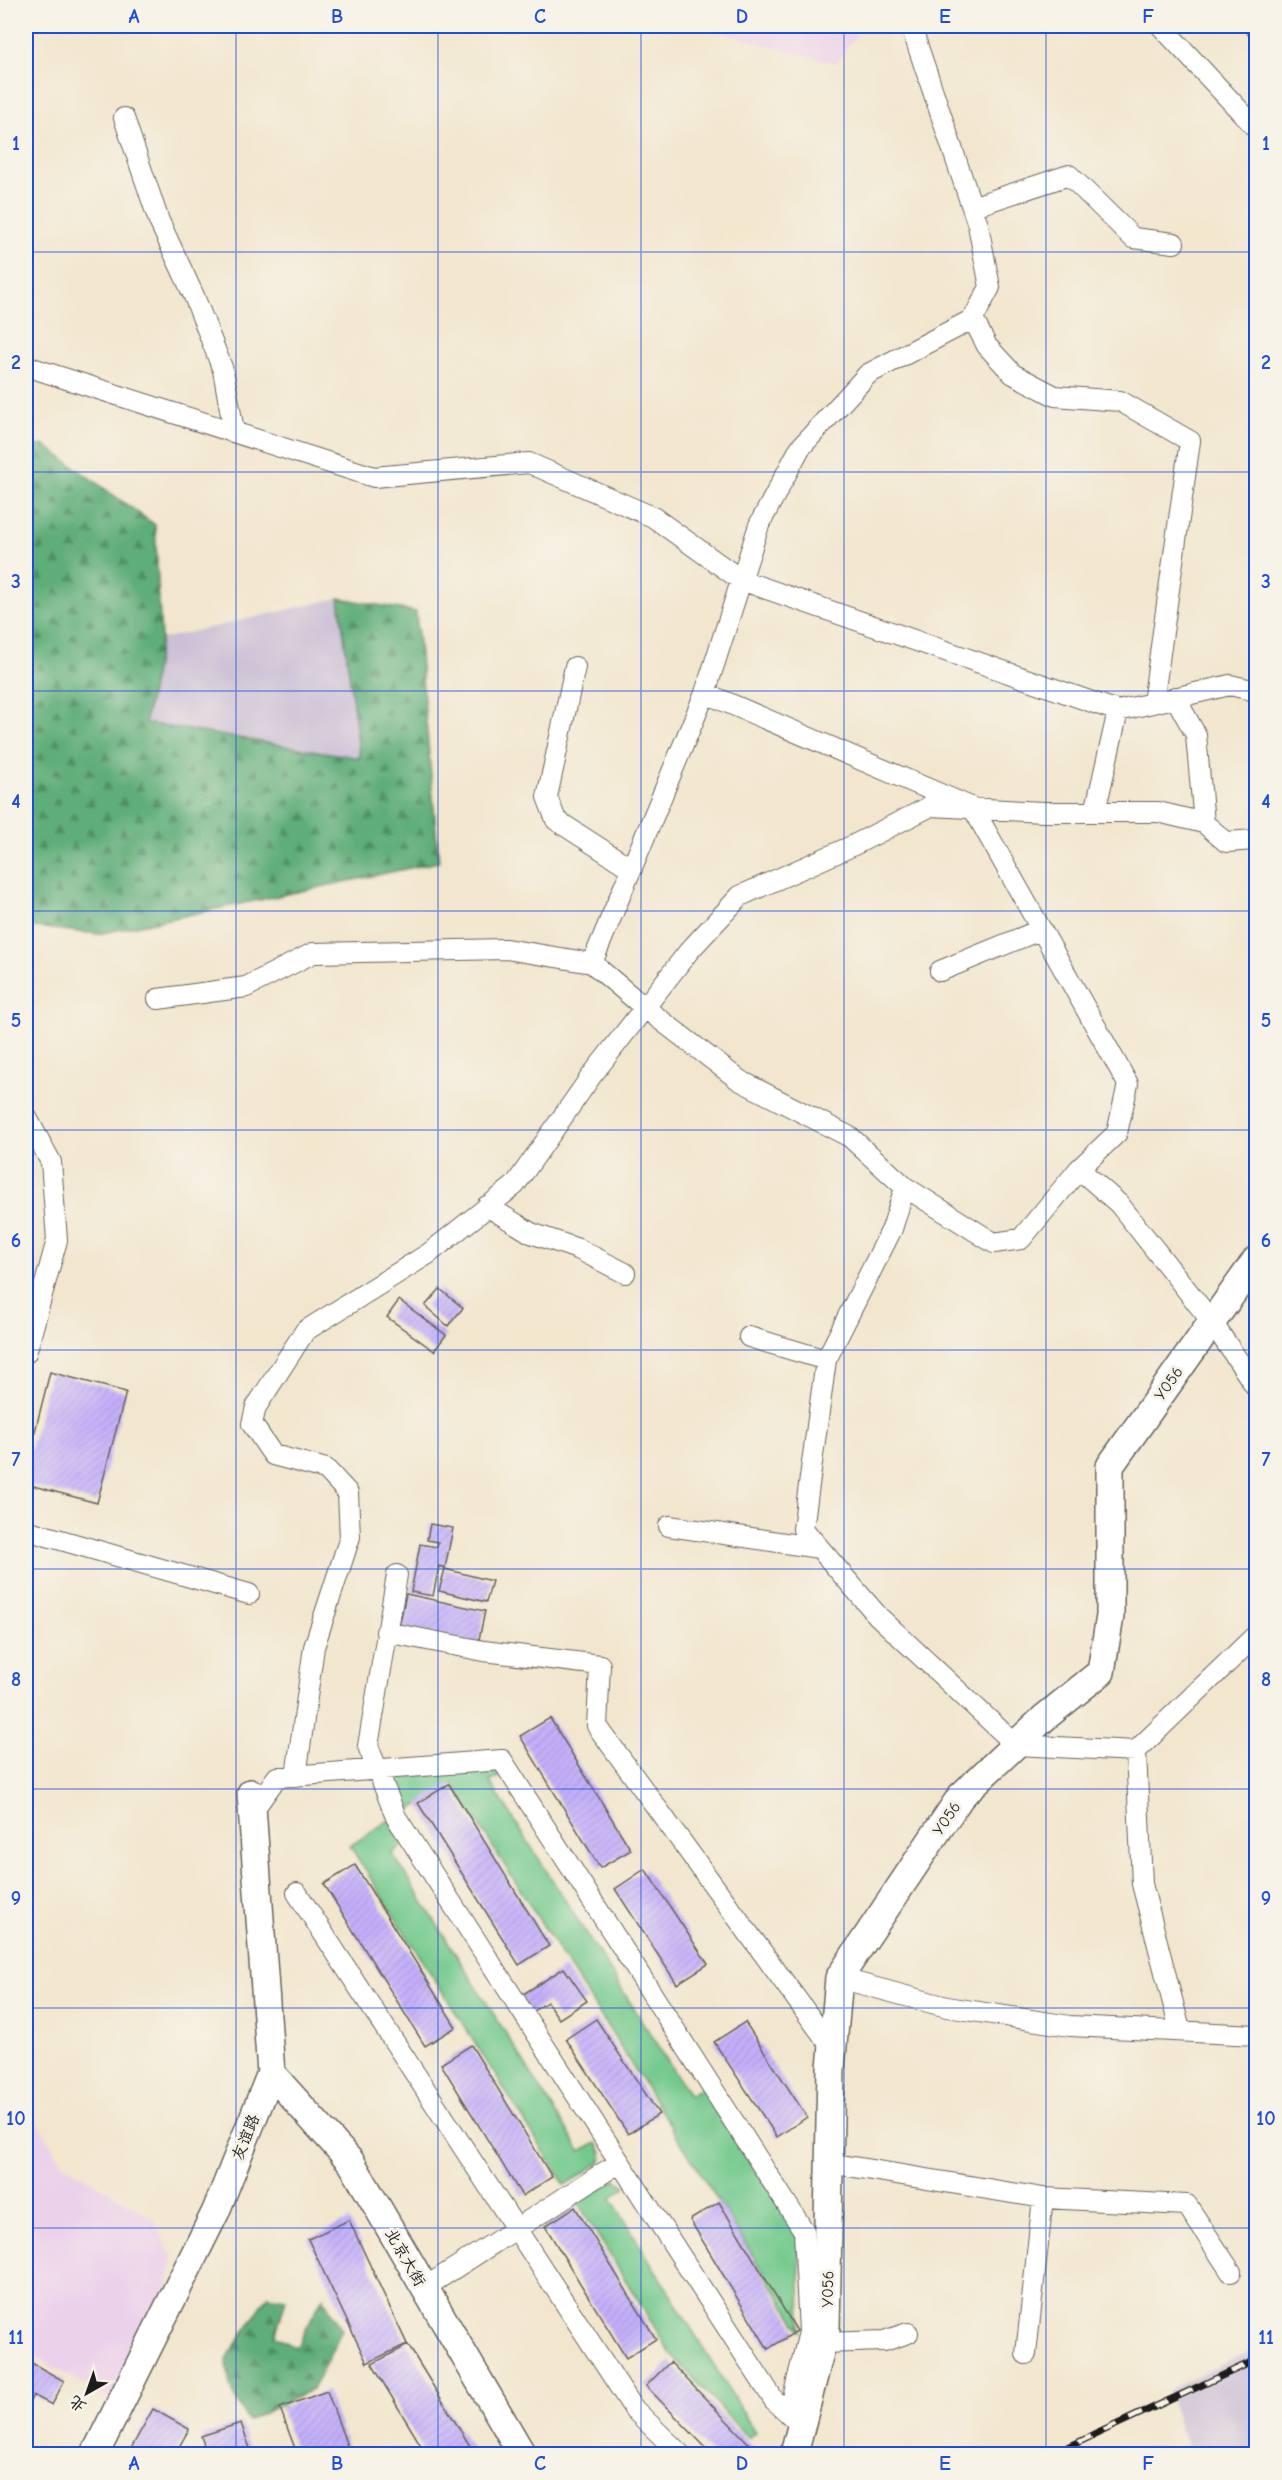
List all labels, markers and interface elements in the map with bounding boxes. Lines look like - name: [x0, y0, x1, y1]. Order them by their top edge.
- text: A: [128, 5, 140, 28]
- text: B: [331, 5, 343, 28]
- text: C: [534, 5, 546, 28]
- text: D: [736, 5, 748, 28]
- text: E: [939, 5, 951, 28]
- text: F: [1142, 5, 1154, 28]
- text: 1: [12, 132, 20, 155]
- text: 1: [1262, 132, 1270, 155]
- text: 2: [11, 351, 21, 374]
- text: 2: [1261, 351, 1271, 374]
- text: 3: [11, 570, 21, 593]
- text: 3: [1261, 570, 1271, 593]
- text: 4: [11, 790, 21, 813]
- text: 4: [1261, 790, 1271, 813]
- text: 5: [11, 1009, 21, 1032]
- text: 5: [1261, 1009, 1271, 1032]
- text: 6: [11, 1229, 21, 1252]
- text: 6: [1261, 1229, 1271, 1252]
- street label: Y056: [1151, 1363, 1187, 1404]
- text: 7: [12, 1448, 21, 1471]
- text: 7: [1262, 1448, 1271, 1471]
- text: 8: [11, 1668, 21, 1691]
- text: 8: [1261, 1668, 1271, 1691]
- street label: Y056: [929, 1798, 965, 1839]
- text: 9: [11, 1887, 21, 1910]
- text: 9: [1261, 1887, 1271, 1910]
- text: 10: [6, 2107, 26, 2130]
- text: 10: [1256, 2107, 1276, 2130]
- street label: 友谊路: [229, 2112, 263, 2163]
- street label: 北京大街: [381, 2225, 429, 2290]
- street label: Y056: [819, 2271, 837, 2307]
- text: 11: [8, 2326, 24, 2349]
- text: 11: [1258, 2326, 1274, 2349]
- north arrow: [57, 2363, 117, 2423]
- text: 北: [66, 2392, 90, 2416]
- text: A: [128, 2452, 140, 2475]
- text: B: [331, 2452, 343, 2475]
- text: C: [534, 2452, 546, 2475]
- text: D: [736, 2452, 748, 2475]
- text: E: [939, 2452, 951, 2475]
- text: F: [1142, 2452, 1154, 2475]

